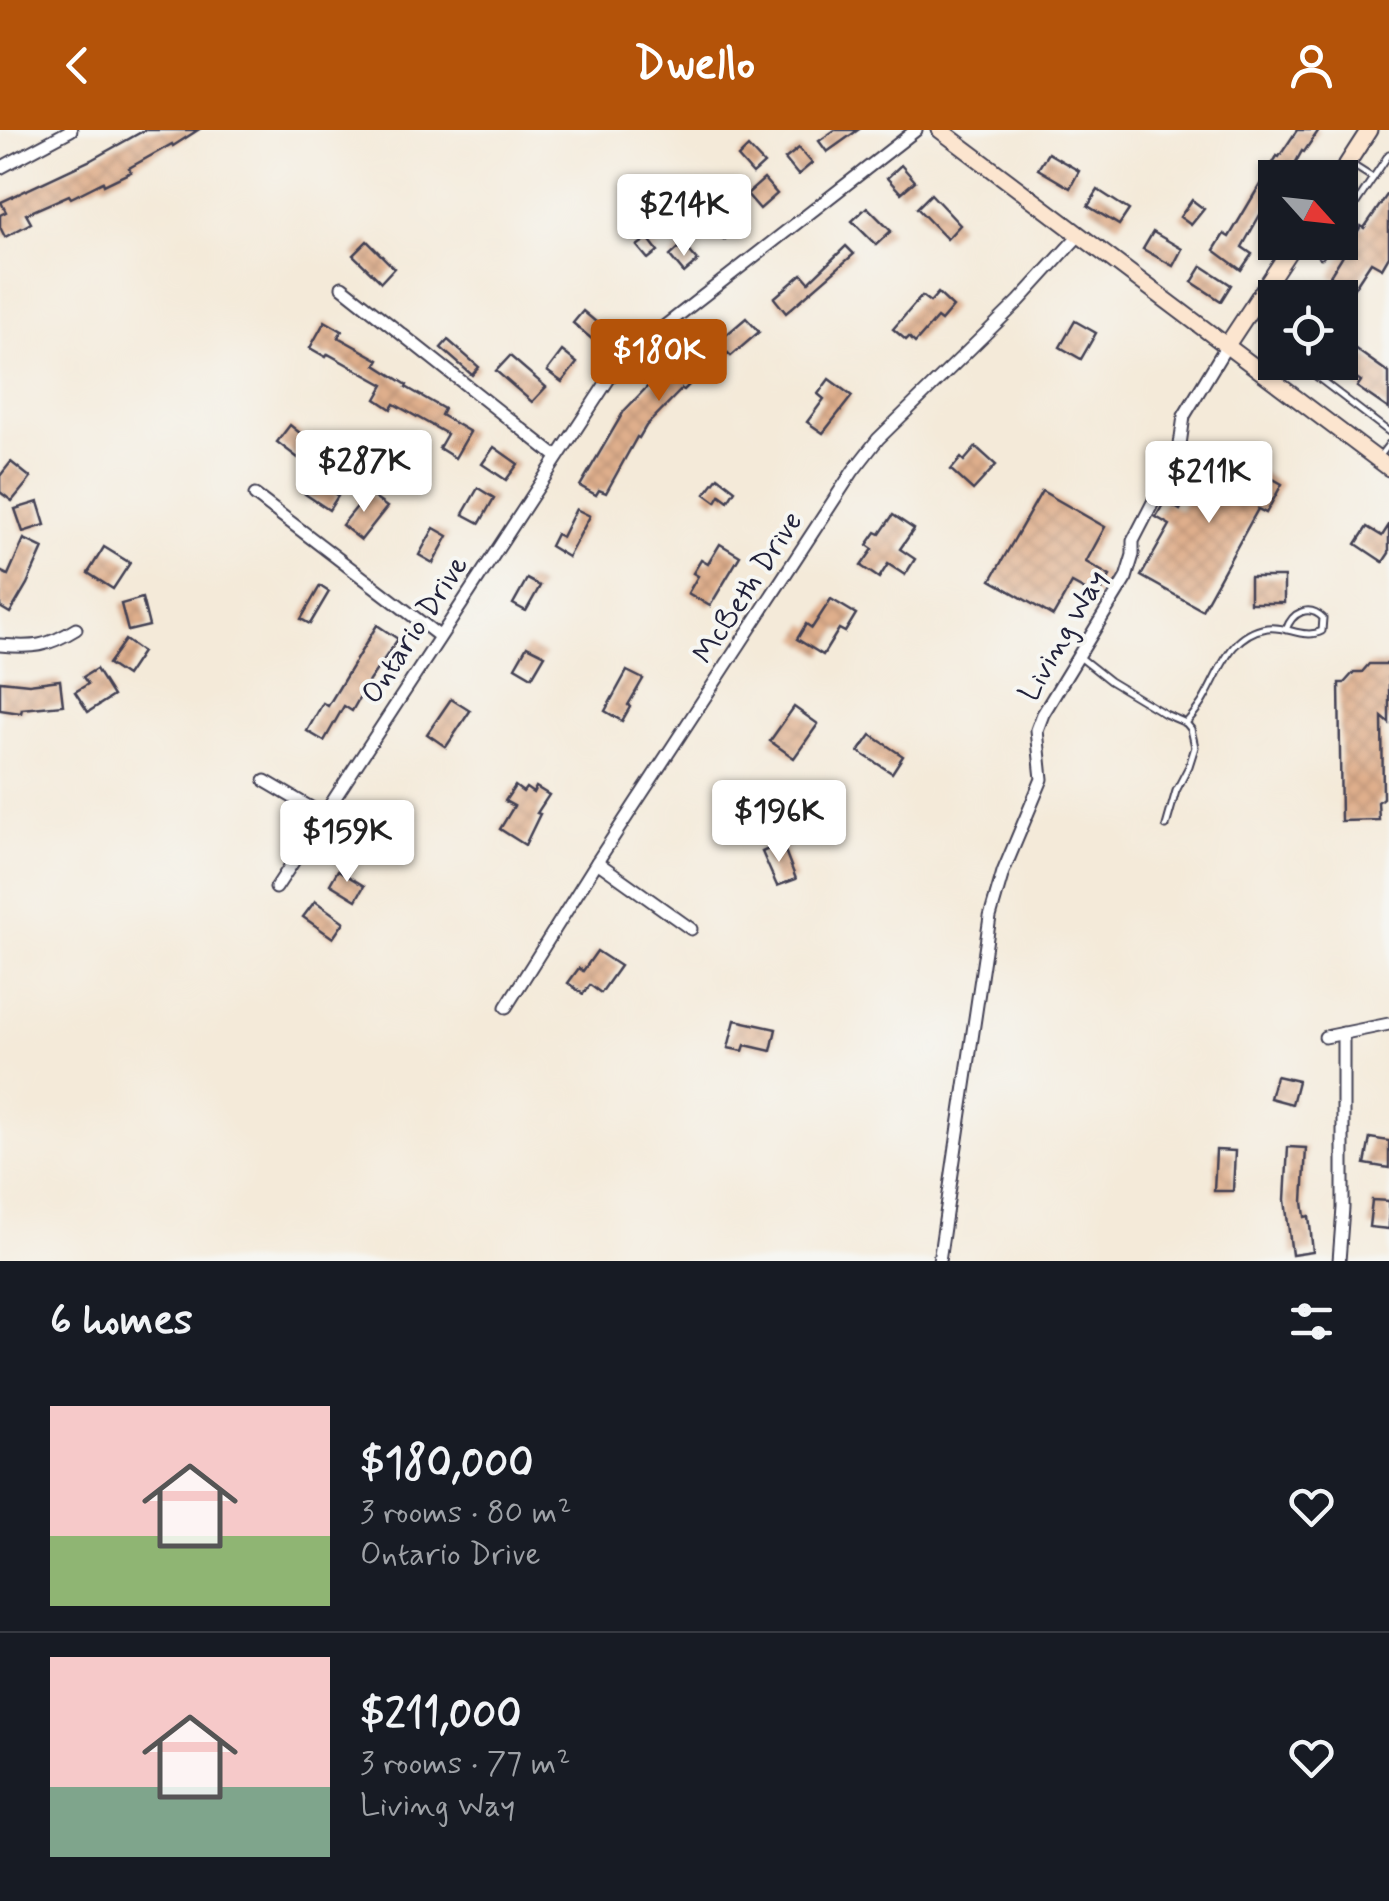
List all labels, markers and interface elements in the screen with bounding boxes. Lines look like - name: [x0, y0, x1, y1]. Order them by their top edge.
- text: Dwello: [634, 36, 755, 95]
- icon: back: [50, 38, 105, 93]
- icon: person: [1284, 38, 1339, 93]
- north arrow: [1258, 160, 1358, 260]
- map controls: [1258, 160, 1358, 380]
- pin: $214K: [614, 174, 754, 259]
- text: $214K: [639, 185, 729, 227]
- button: locate: [1258, 280, 1358, 380]
- pin: $180K: [589, 319, 729, 404]
- text: $180K: [613, 330, 705, 372]
- pin: $287K: [294, 430, 434, 515]
- text: $287K: [318, 441, 410, 483]
- pin: $211K: [1139, 441, 1279, 526]
- text: $211K: [1167, 452, 1251, 494]
- street label: McBeth Drive: [685, 504, 812, 671]
- street label: Ontario Drive: [353, 548, 478, 711]
- street label: Living Way: [1010, 563, 1117, 709]
- pin: $196K: [709, 780, 849, 865]
- text: $196K: [734, 791, 824, 833]
- pin: $159K: [277, 800, 417, 885]
- text: $159K: [302, 811, 392, 853]
- text: 6 homes: [50, 1294, 193, 1349]
- icon: filters: [1284, 1294, 1339, 1349]
- text: $180,000: [360, 1437, 534, 1492]
- icon: home: [130, 1446, 250, 1566]
- icon: heart: [1284, 1479, 1339, 1534]
- text: 3 rooms · 80 m²: [360, 1492, 571, 1534]
- text: Ontario Drive: [360, 1534, 541, 1576]
- text: $211,000: [360, 1688, 522, 1743]
- icon: home: [130, 1697, 250, 1817]
- icon: heart: [1284, 1730, 1339, 1785]
- text: 3 rooms · 77 m²: [360, 1743, 571, 1785]
- text: Living Way: [360, 1785, 515, 1827]

